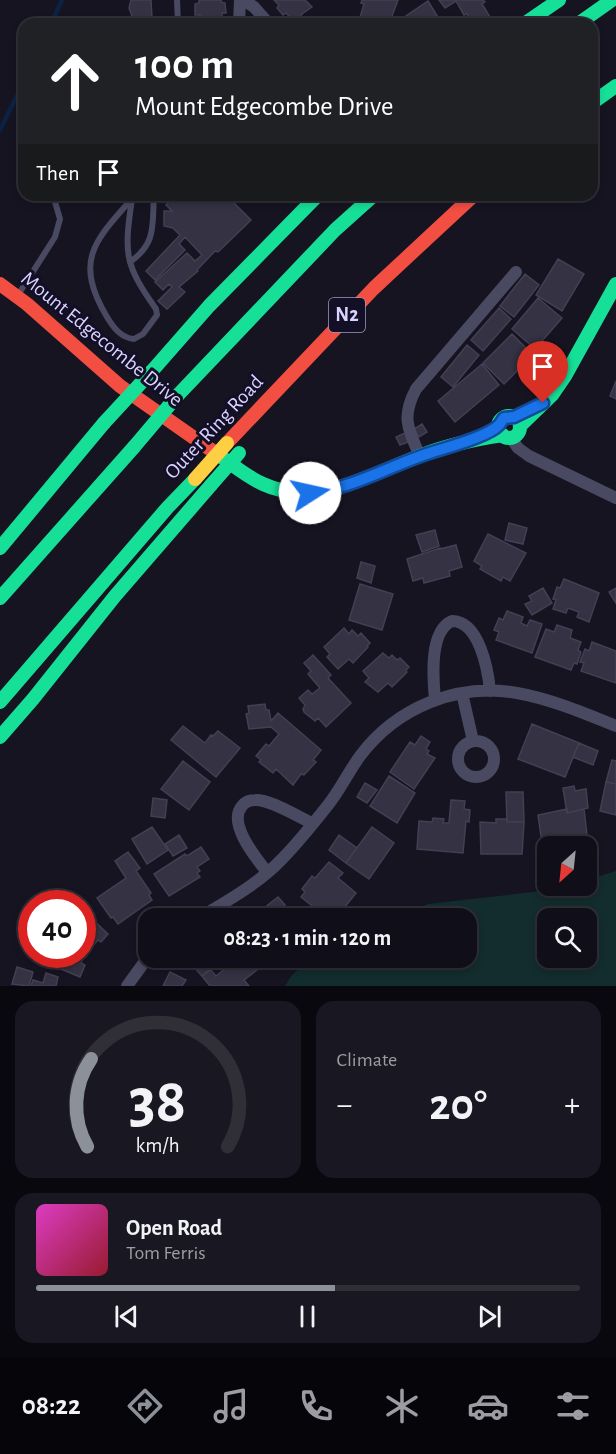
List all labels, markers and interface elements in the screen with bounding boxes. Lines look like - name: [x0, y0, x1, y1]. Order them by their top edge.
- icon: ahead: [36, 42, 114, 120]
- text: 100 m: [135, 44, 234, 86]
- text: Mount Edgecombe Drive: [135, 93, 393, 120]
- icon: arrive: [92, 156, 125, 189]
- text: Then: [36, 162, 80, 184]
- street label: Mount Edgecombe Drive: [17, 268, 187, 410]
- road number: N2: [329, 298, 365, 332]
- pin: [517, 341, 568, 403]
- icon: arrive: [526, 350, 559, 383]
- street label: Outer Ring Road: [161, 371, 267, 483]
- position arrow: [278, 461, 342, 525]
- north arrow: [537, 836, 597, 896]
- map controls: [537, 836, 597, 968]
- speed limit sign: 40: [18, 890, 96, 968]
- button: search: [537, 908, 597, 968]
- text: 08:23 · 1 min · 120 m: [224, 927, 391, 949]
- text: Climate: [337, 1050, 397, 1070]
- text: 38: [129, 1071, 187, 1133]
- text: 20°: [429, 1083, 487, 1128]
- text: −: [337, 1089, 352, 1122]
- text: +: [564, 1089, 580, 1122]
- text: km/h: [136, 1135, 180, 1156]
- text: Open Road: [126, 1217, 222, 1239]
- text: Tom Ferris: [126, 1243, 206, 1263]
- icon: previous: [110, 1300, 143, 1333]
- icon: pause: [291, 1300, 324, 1333]
- icon: next: [473, 1300, 506, 1333]
- icon: directions: [124, 1385, 166, 1427]
- icon: music: [210, 1385, 252, 1427]
- icon: phone: [295, 1385, 337, 1427]
- icon: climate: [381, 1385, 423, 1427]
- icon: car: [467, 1385, 509, 1427]
- icon: filters: [552, 1385, 594, 1427]
- text: 08:22: [22, 1392, 81, 1419]

